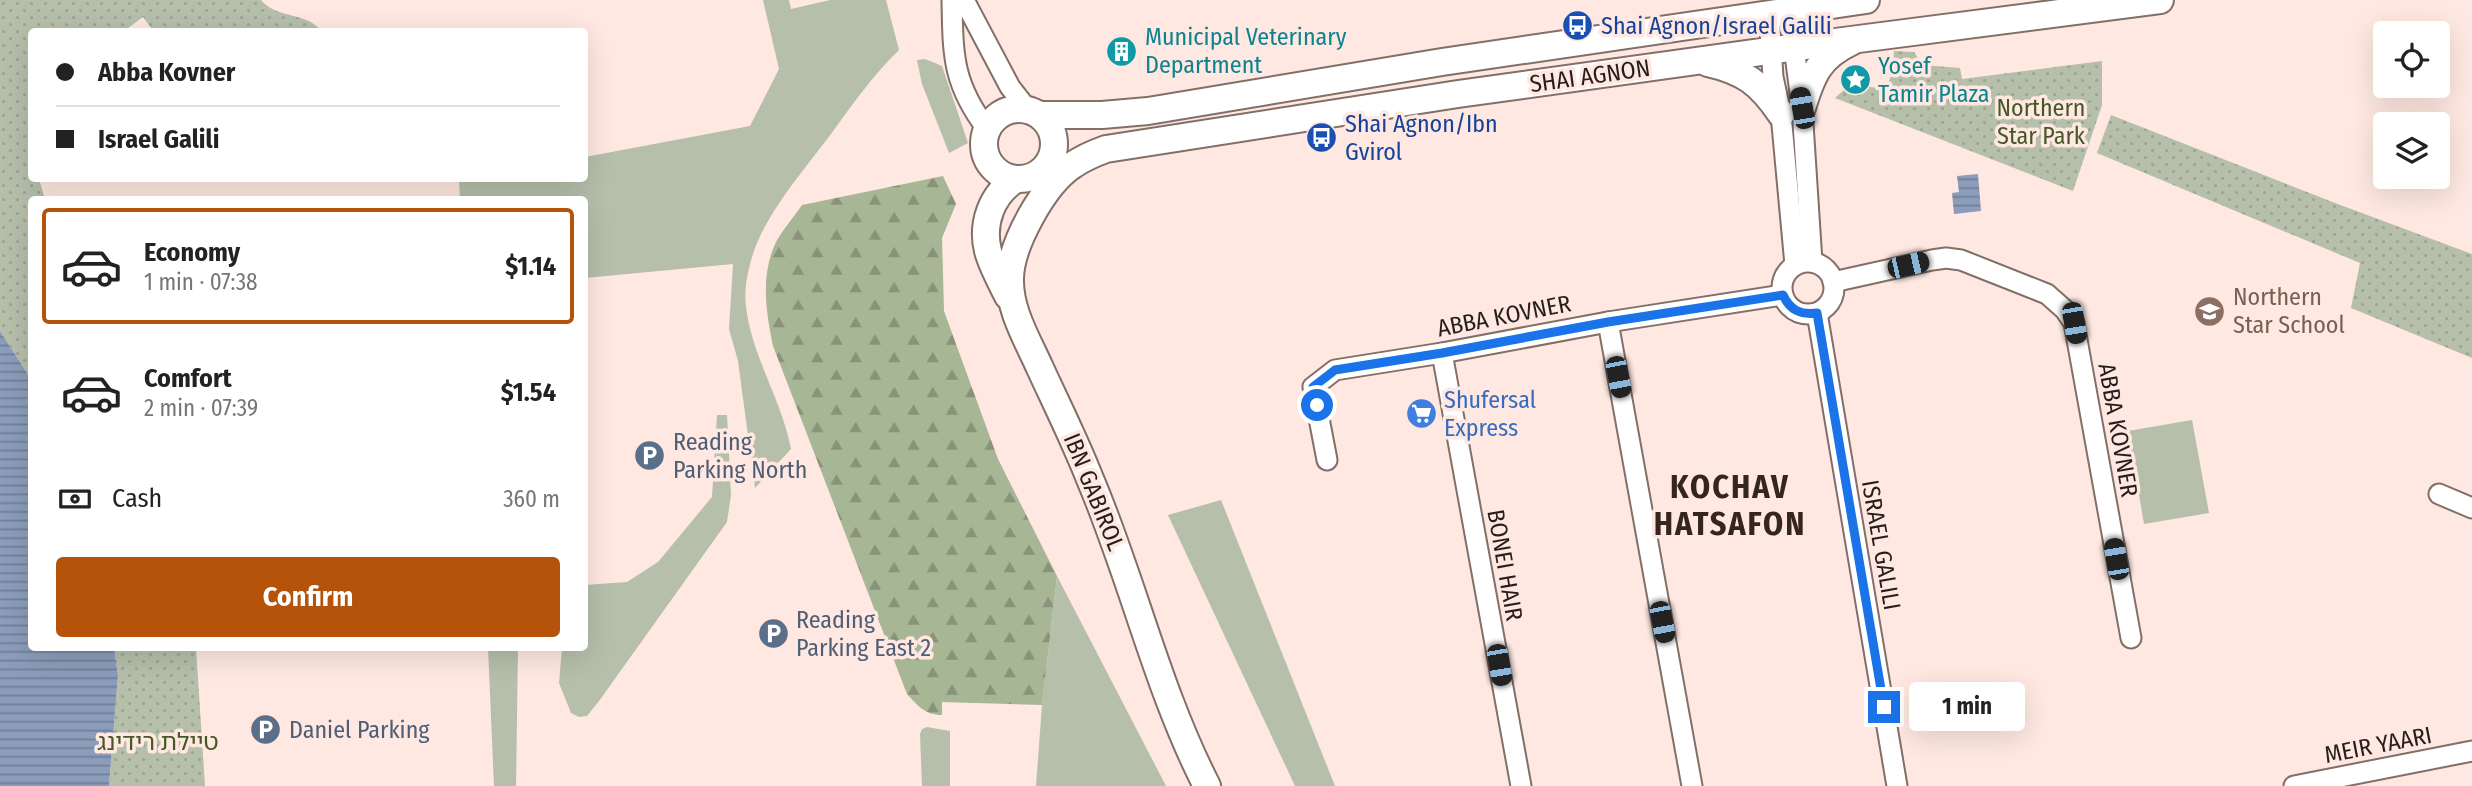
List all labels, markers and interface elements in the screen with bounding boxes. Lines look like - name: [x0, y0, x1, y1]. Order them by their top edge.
- bus stop icon: Shai Agnon/Israel Galili: [1561, 9, 1595, 43]
- place label: Shai Agnon/Israel Galili: [1601, 12, 1832, 40]
- map controls: [2373, 21, 2450, 189]
- button: locate: [2373, 21, 2450, 98]
- place label: Municipal Veterinary Department: [1145, 23, 1347, 79]
- building icon: Municipal Veterinary Department: [1105, 34, 1139, 68]
- place label: Yosef Tamir Plaza: [1878, 52, 1989, 108]
- street label: SHAI AGNON: [1528, 54, 1652, 98]
- text: Abba Kovner: [98, 57, 235, 88]
- place icon: Yosef Tamir Plaza: [1838, 63, 1872, 97]
- car: [1789, 85, 1816, 131]
- park label: Northern Star Park: [1997, 94, 2086, 150]
- place label: Shai Agnon/Ibn Gvirol: [1345, 110, 1498, 166]
- button: layers: [2373, 112, 2450, 189]
- bus stop icon: Shai Agnon/Ibn Gvirol: [1305, 121, 1339, 155]
- text: Israel Galili: [98, 124, 219, 155]
- icon: car: [60, 235, 123, 298]
- text: Economy: [144, 237, 240, 268]
- car: [1886, 250, 1931, 280]
- text: $1.14: [505, 251, 556, 282]
- text: 1 min · 07:38: [144, 268, 258, 296]
- place label: Northern Star School: [2233, 283, 2345, 339]
- street label: ABBA KOVNER: [1435, 289, 1573, 343]
- school or university icon: Northern Star School: [2193, 294, 2227, 328]
- car: [2061, 300, 2088, 346]
- car: [1604, 354, 1633, 400]
- icon: car: [60, 361, 123, 424]
- street label: ABBA KOVNER: [2092, 361, 2144, 499]
- text: Comfort: [144, 363, 232, 394]
- text: $1.54: [501, 377, 556, 408]
- place label: Shufersal Express: [1444, 386, 1536, 442]
- route start: [1301, 389, 1333, 421]
- text: 2 min · 07:39: [144, 394, 258, 422]
- supermarket icon: Shufersal Express: [1404, 397, 1438, 431]
- place label: Reading Parking North: [673, 428, 807, 484]
- street label: IBN GABIROL: [1058, 429, 1130, 555]
- parking icon: Reading Parking North: [633, 439, 667, 473]
- district label: KOCHAV HATSAFON: [1654, 468, 1806, 543]
- street label: ISRAEL GALILI: [1856, 478, 1906, 612]
- icon: cash: [56, 480, 94, 518]
- text: Cash: [112, 483, 162, 514]
- text: 360 m: [503, 485, 560, 513]
- street label: BONEI HAIR: [1481, 507, 1529, 623]
- car: [2103, 536, 2130, 582]
- button: Confirm: [56, 557, 560, 637]
- car: [1648, 599, 1677, 645]
- place label: Reading Parking East 2: [796, 606, 931, 662]
- parking icon: Reading Parking East 2: [756, 617, 790, 651]
- car: [1486, 642, 1513, 688]
- callout: 1 min: [1909, 682, 2024, 732]
- route end: [1868, 691, 1900, 723]
- text: 1 min: [1942, 692, 1992, 720]
- parking icon: Daniel Parking: [249, 713, 283, 747]
- place label: Daniel Parking: [289, 716, 430, 744]
- street label: MEIR YAARI: [2322, 721, 2434, 769]
- park label: טיילת רידינג: [97, 728, 219, 756]

